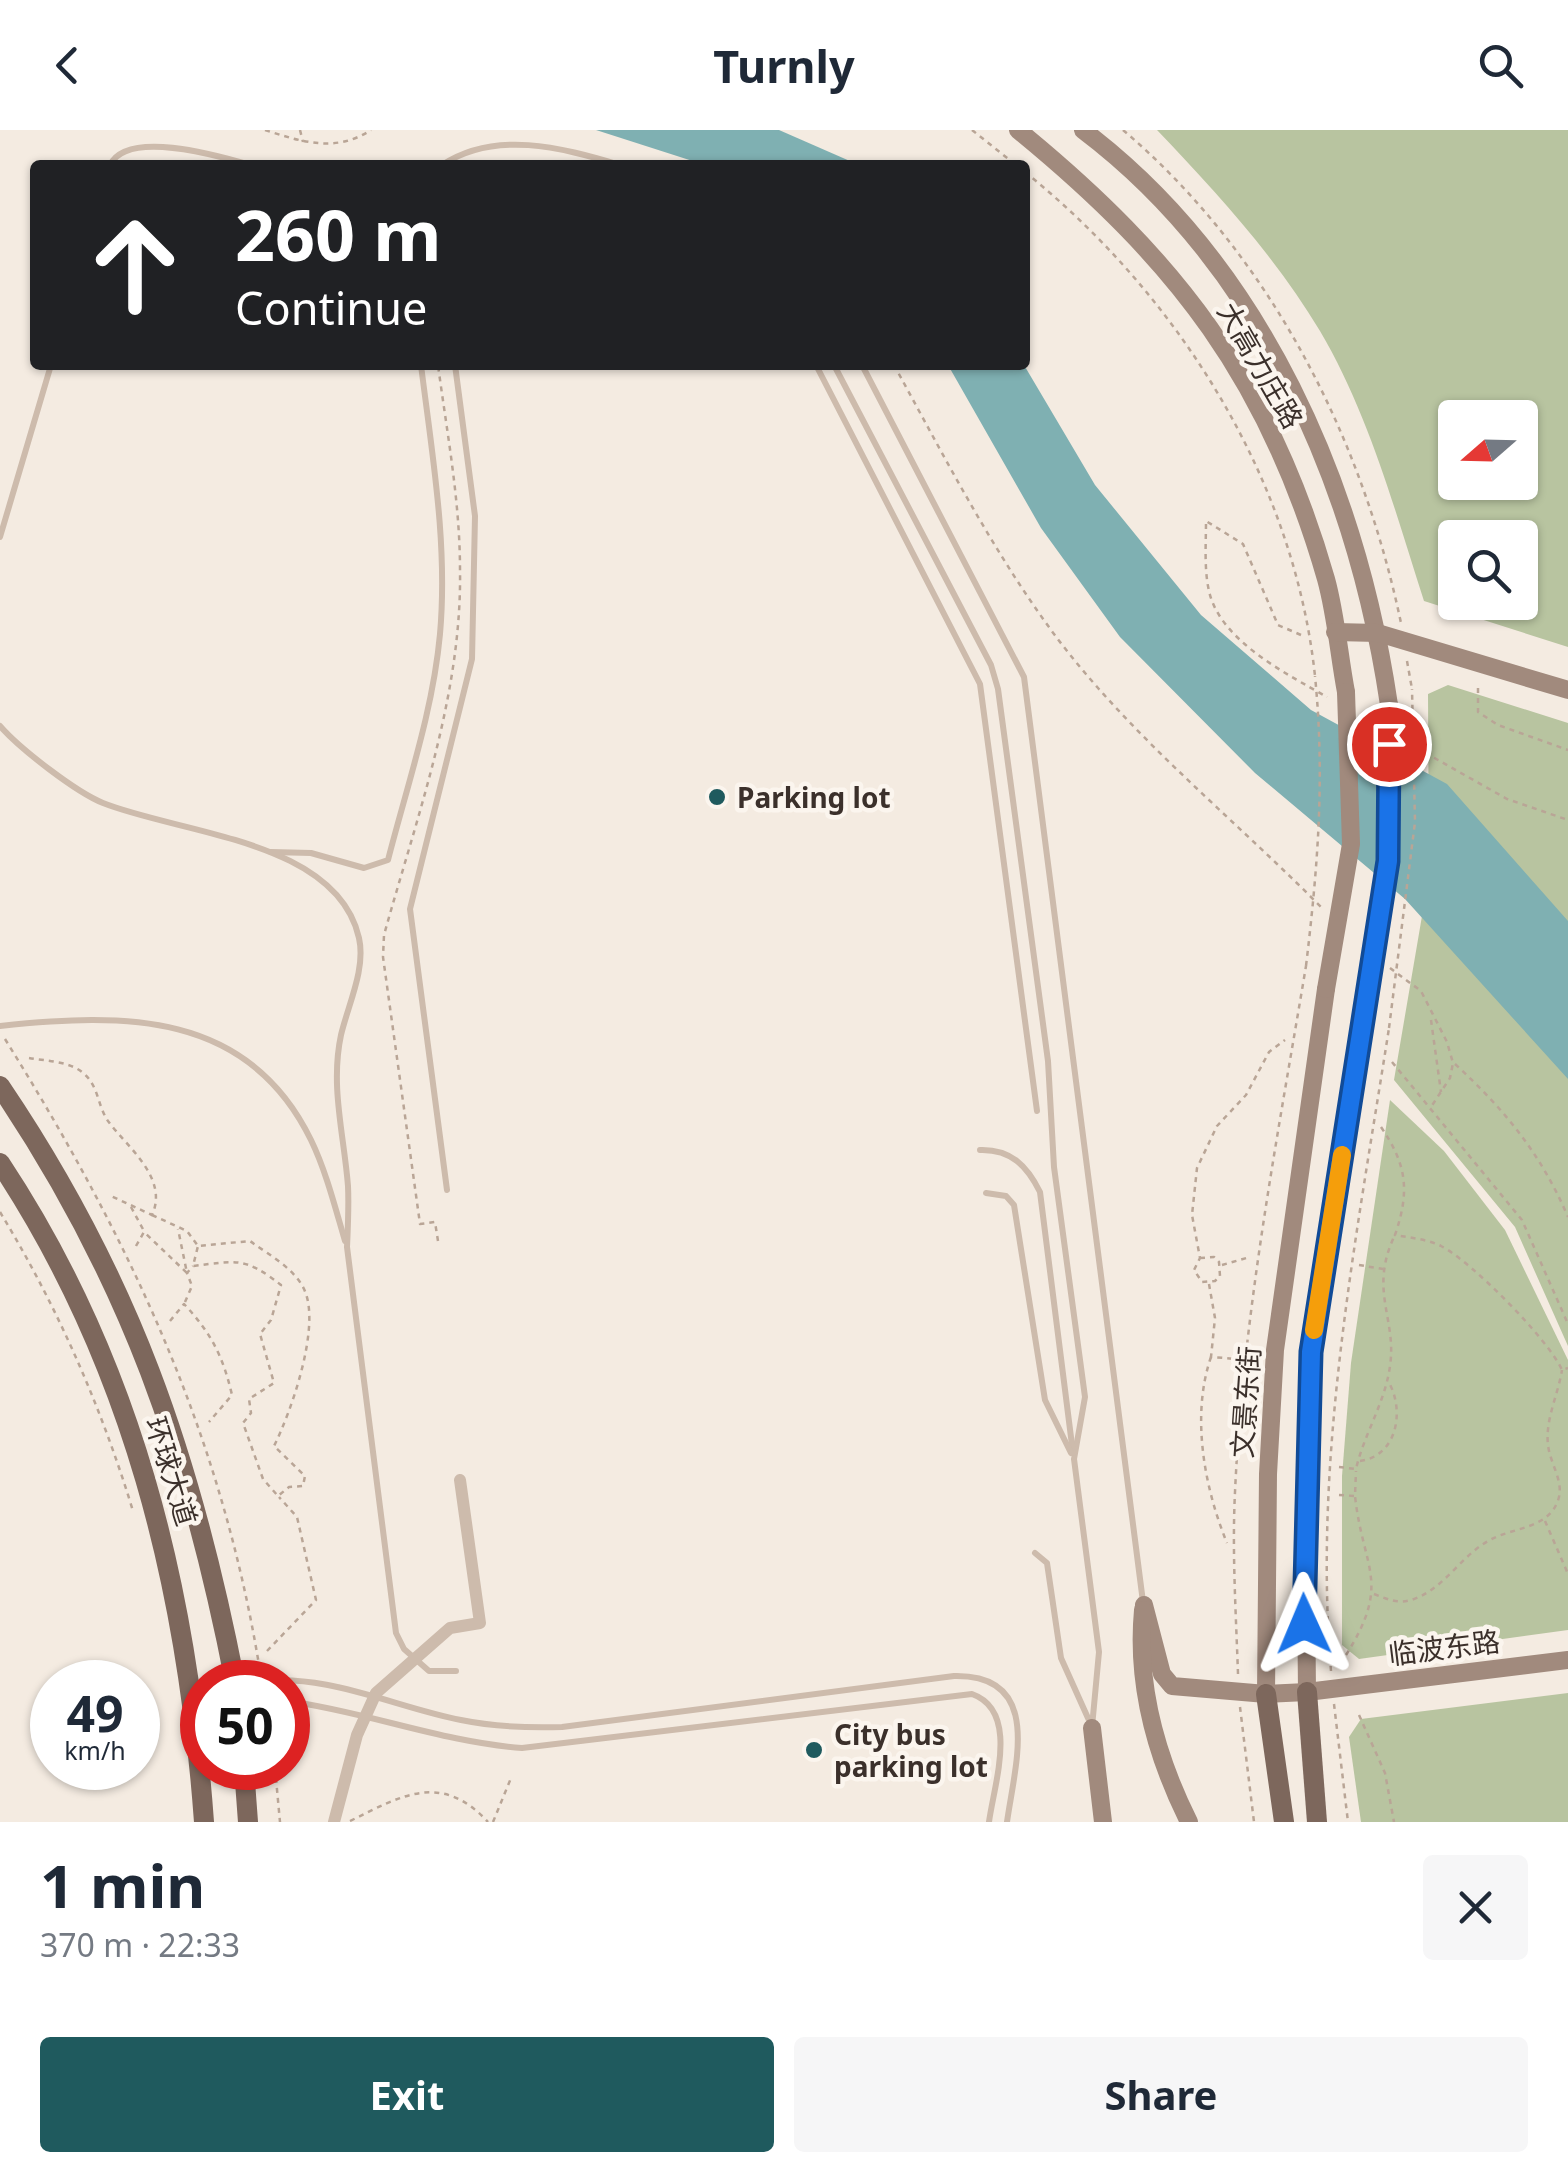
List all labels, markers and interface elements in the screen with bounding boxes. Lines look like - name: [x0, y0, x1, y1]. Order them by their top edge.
- text: Turnly: [713, 35, 855, 96]
- icon: back: [40, 38, 95, 93]
- icon: search: [1473, 38, 1528, 93]
- text: 260 m: [235, 186, 442, 282]
- icon: ahead: [70, 200, 200, 330]
- text: Continue: [235, 277, 427, 338]
- street label: 大高力庄路: [1210, 295, 1312, 435]
- north arrow: [1438, 400, 1538, 500]
- map controls: [1438, 400, 1538, 620]
- button: search: [1438, 520, 1538, 620]
- pin: [1347, 702, 1432, 787]
- icon: arrive: [1362, 717, 1417, 772]
- place label: Parking lot: [737, 778, 891, 816]
- marker: Parking lot: [706, 786, 728, 808]
- street label: 文景东街: [1222, 1345, 1268, 1459]
- street label: 环球大道: [137, 1412, 207, 1530]
- position arrow: [1252, 1572, 1356, 1676]
- street label: 临波东路: [1386, 1621, 1502, 1673]
- speed limit sign: 50: [180, 1660, 310, 1790]
- text: 49: [66, 1679, 124, 1747]
- place label: City bus parking lot: [834, 1715, 988, 1785]
- text: km/h: [64, 1733, 126, 1767]
- marker: City bus parking lot: [803, 1739, 825, 1761]
- text: 1 min: [40, 1844, 205, 1926]
- button: close: [1423, 1855, 1528, 1960]
- text: 370 m · 22:33: [40, 1923, 240, 1966]
- button: Exit: [40, 2037, 774, 2152]
- button: Share: [794, 2037, 1528, 2152]

